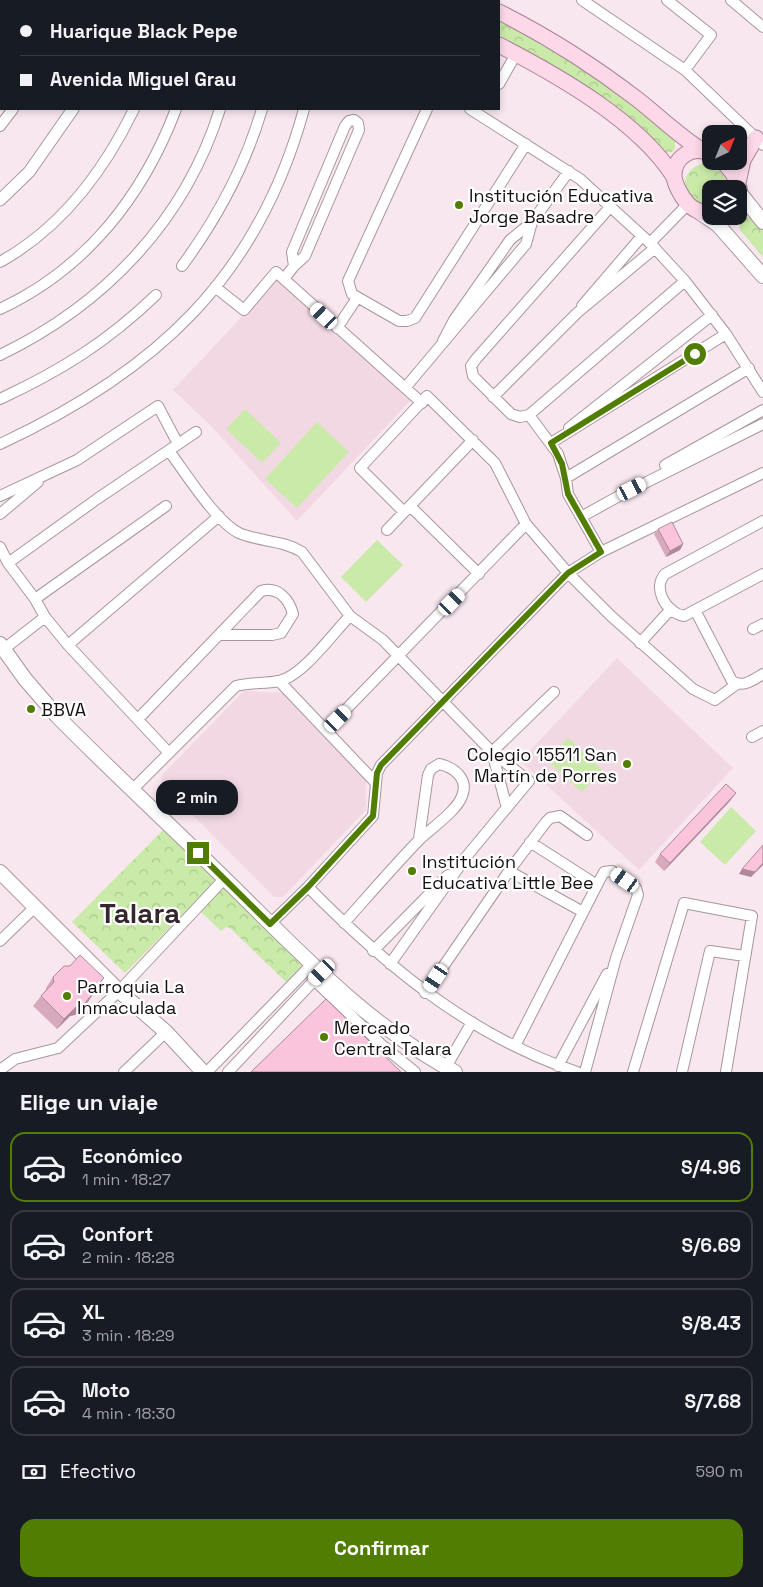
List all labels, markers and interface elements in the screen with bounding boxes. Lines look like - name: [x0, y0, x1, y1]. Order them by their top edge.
- text: Huarique Black Pepe: [50, 19, 238, 44]
- text: Avenida Miguel Grau: [50, 67, 236, 92]
- north arrow: [702, 125, 748, 170]
- map controls: [702, 125, 747, 225]
- button: layers: [702, 180, 747, 225]
- place label: Institución Educativa Jorge Basadre: [469, 184, 653, 228]
- marker: Institución Educativa Jorge Basadre: [453, 199, 465, 211]
- car: [307, 300, 340, 332]
- route start: [684, 343, 706, 365]
- car: [615, 476, 648, 502]
- car: [436, 586, 467, 618]
- place label: BBVA: [41, 698, 86, 721]
- marker: BBVA: [25, 703, 37, 715]
- car: [322, 703, 353, 735]
- place label: Colegio 15511 San Martín de Porres: [467, 743, 617, 787]
- marker: Colegio 15511 San Martín de Porres: [621, 758, 633, 770]
- callout: 2 min: [157, 780, 239, 816]
- text: 2 min: [176, 787, 218, 808]
- route end: [187, 842, 209, 864]
- place label: Institución Educativa Little Bee: [422, 850, 594, 894]
- marker: Institución Educativa Little Bee: [406, 865, 418, 877]
- car: [608, 865, 641, 895]
- district label: Talara: [100, 895, 180, 931]
- car: [306, 956, 337, 988]
- car: [421, 961, 450, 995]
- place label: Parroquia La Inmaculada: [77, 975, 185, 1019]
- marker: Parroquia La Inmaculada: [61, 990, 73, 1002]
- place label: Mercado Central Talara: [334, 1016, 452, 1060]
- marker: Mercado Central Talara: [318, 1031, 330, 1043]
- text: Elige un viaje: [20, 1088, 158, 1116]
- text: Económico: [82, 1144, 183, 1169]
- icon: car: [22, 1145, 67, 1190]
- text: S/4.96: [681, 1155, 741, 1180]
- text: 1 min · 18:27: [82, 1169, 171, 1190]
- text: Confort: [82, 1222, 153, 1247]
- icon: car: [22, 1223, 67, 1268]
- text: S/6.69: [682, 1233, 741, 1258]
- text: 2 min · 18:28: [82, 1247, 175, 1268]
- text: XL: [82, 1300, 105, 1325]
- icon: car: [22, 1301, 67, 1346]
- text: S/8.43: [682, 1311, 741, 1336]
- text: 3 min · 18:29: [82, 1325, 175, 1346]
- text: Moto: [82, 1378, 130, 1403]
- icon: car: [22, 1379, 67, 1424]
- text: S/7.68: [684, 1389, 741, 1414]
- text: 4 min · 18:30: [82, 1403, 175, 1424]
- icon: cash: [20, 1458, 48, 1486]
- text: Efectivo: [60, 1459, 136, 1484]
- text: 590 m: [695, 1461, 743, 1482]
- button: Confirmar: [20, 1519, 743, 1577]

